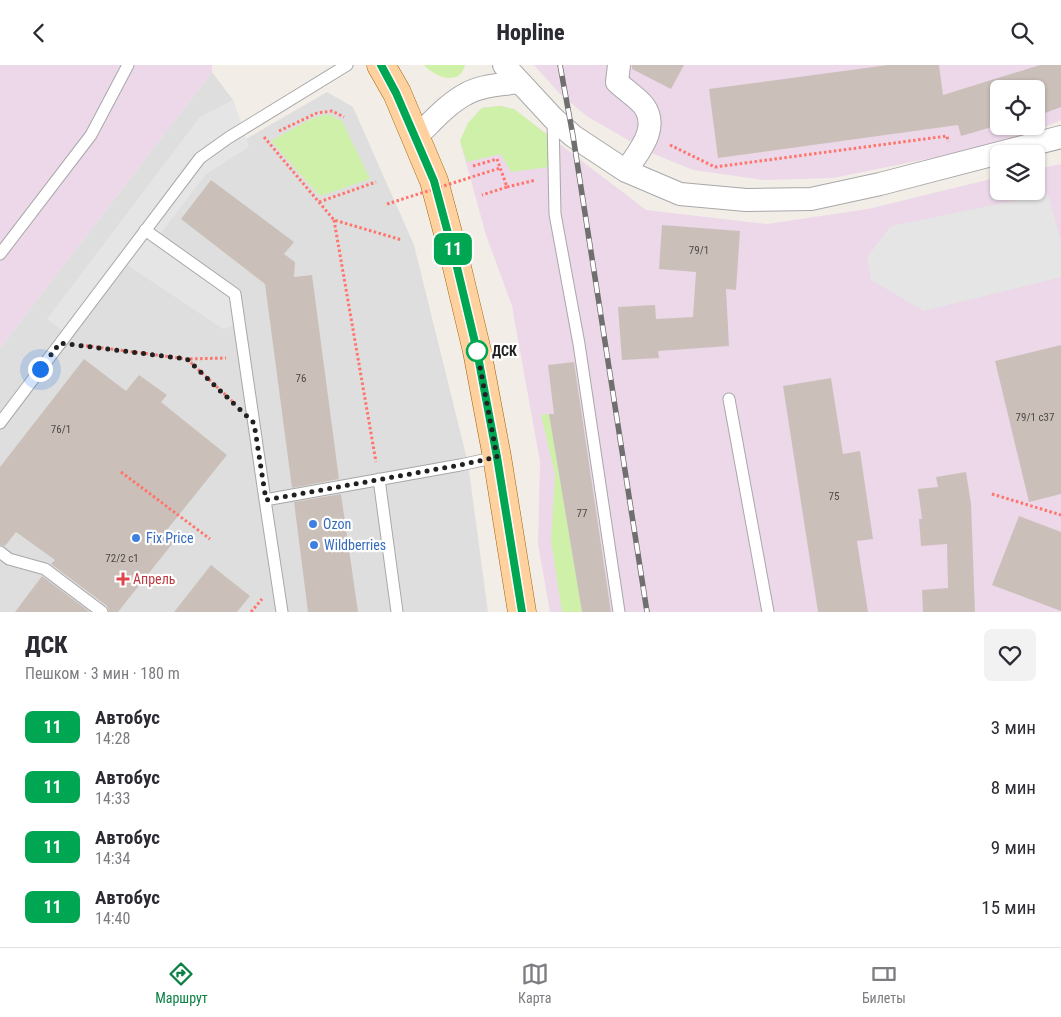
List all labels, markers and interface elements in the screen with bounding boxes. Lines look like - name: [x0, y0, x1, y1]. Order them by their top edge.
- icon: back: [25, 19, 53, 47]
- icon: search: [1008, 19, 1036, 47]
- text: Hopline: [496, 20, 565, 45]
- map controls: [990, 80, 1045, 200]
- button: locate: [990, 80, 1045, 135]
- button: layers: [990, 145, 1045, 200]
- line badge: 11: [430, 233, 476, 265]
- text: 11: [444, 238, 462, 259]
- house number: 79/1: [689, 244, 709, 257]
- marker: ДСК: [466, 340, 488, 362]
- place label: ДСК: [492, 343, 517, 359]
- your location: [28, 357, 53, 382]
- house number: 76: [296, 372, 306, 385]
- house number: 79/1 с37: [1016, 411, 1054, 424]
- house number: 76/1: [51, 423, 71, 436]
- house number: 75: [829, 490, 839, 503]
- house number: 77: [577, 507, 587, 520]
- place label: Ozon: [323, 516, 351, 532]
- marker: Ozon: [307, 518, 319, 530]
- place label: Fix Price: [146, 530, 194, 546]
- marker: Fix Price: [130, 532, 142, 544]
- place label: Wildberries: [324, 537, 386, 553]
- marker: Wildberries: [308, 539, 320, 551]
- house number: 72/2 с1: [105, 552, 139, 565]
- place label: Апрель: [133, 571, 176, 587]
- marker: Апрель: [117, 573, 129, 585]
- button: heart: [984, 629, 1036, 681]
- text: ДСК: [25, 631, 68, 659]
- text: Пешком · 3 мин · 180 m: [25, 664, 180, 683]
- text: Автобус: [95, 706, 160, 729]
- text: 11: [43, 716, 62, 737]
- text: 3 мин: [991, 716, 1036, 739]
- text: 14:28: [95, 729, 130, 748]
- text: Автобус: [95, 766, 160, 789]
- text: 11: [43, 776, 62, 797]
- text: 8 мин: [991, 776, 1036, 799]
- text: 14:33: [95, 789, 130, 808]
- text: Автобус: [95, 826, 160, 849]
- text: 11: [43, 836, 62, 857]
- text: 9 мин: [991, 836, 1036, 859]
- text: 14:34: [95, 849, 130, 868]
- text: Автобус: [95, 886, 160, 909]
- text: 11: [43, 896, 62, 917]
- text: 15 мин: [981, 896, 1036, 919]
- text: 14:40: [95, 909, 130, 928]
- tab: Маршрут: [155, 960, 208, 1006]
- tab: Карта: [518, 960, 552, 1006]
- tab: Билеты: [862, 960, 906, 1006]

